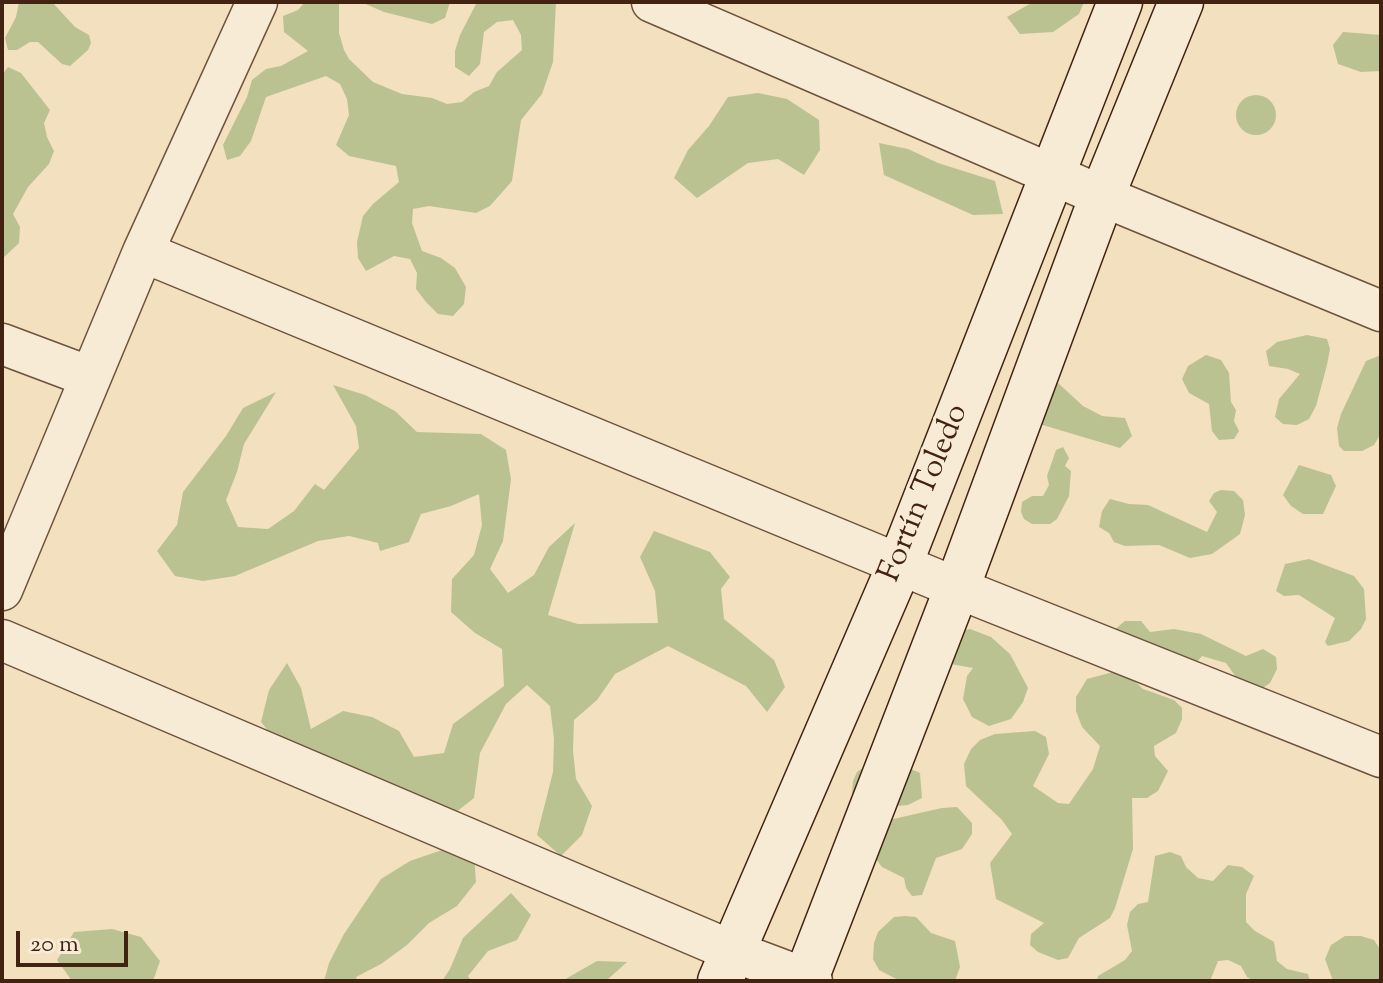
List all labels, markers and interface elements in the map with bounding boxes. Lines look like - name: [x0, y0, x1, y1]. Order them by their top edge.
- street label: Fortín Toledo: [873, 400, 979, 588]
- scale bar: [20, 915, 132, 965]
- text: 20 m: [30, 928, 79, 962]

